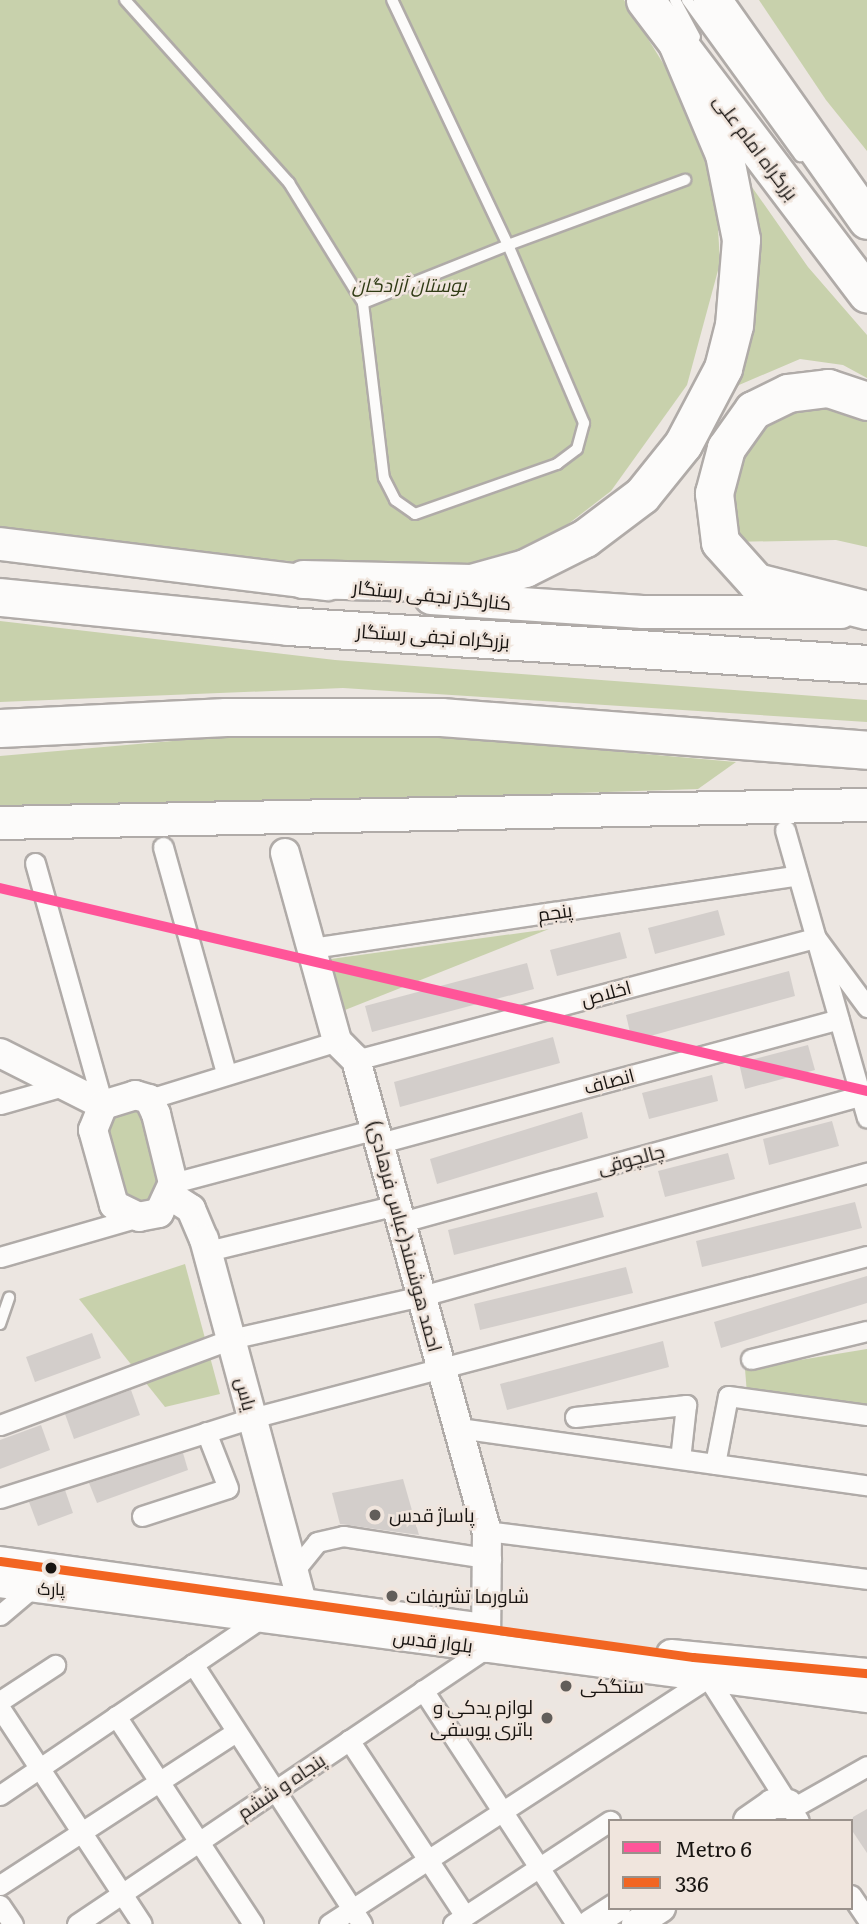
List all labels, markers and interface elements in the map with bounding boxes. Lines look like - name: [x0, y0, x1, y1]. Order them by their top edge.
- street label: بزرگراه امام علی: [709, 90, 803, 204]
- park label: بوستان آزادگان: [352, 274, 466, 296]
- street label: کنارگذر نجفی رستگار: [352, 575, 512, 615]
- street label: بزرگراه نجفی رستگار: [355, 619, 511, 653]
- street label: پنجم: [536, 898, 574, 926]
- street label: اخلاص: [578, 975, 634, 1011]
- street label: انصاف: [581, 1063, 637, 1099]
- street label: احمد هوشمند(عباس فرهادی): [363, 1118, 447, 1354]
- street label: چالچوقی: [595, 1139, 667, 1179]
- street label: یاس: [231, 1375, 261, 1413]
- place label: پاساژ قدس: [389, 1504, 474, 1526]
- marker: پاساژ قدس: [367, 1507, 383, 1523]
- marker: پارک: [44, 1561, 58, 1575]
- place label: پارک: [37, 1578, 65, 1598]
- place label: شاورما تشریفات: [406, 1585, 529, 1607]
- marker: شاورما تشریفات: [384, 1588, 400, 1604]
- street label: بلوار قدس: [392, 1625, 474, 1657]
- place label: سنگکی: [580, 1675, 644, 1697]
- marker: سنگکی: [558, 1678, 574, 1694]
- place label: لوازم یدکی و باتری یوسفی: [430, 1696, 533, 1740]
- marker: لوازم یدکی و باتری یوسفی: [539, 1710, 555, 1726]
- street label: پنجاه و ششم: [233, 1748, 329, 1824]
- legend: [608, 1819, 853, 1910]
- text: Metro 6: [675, 1832, 752, 1863]
- text: 336: [675, 1867, 708, 1898]

